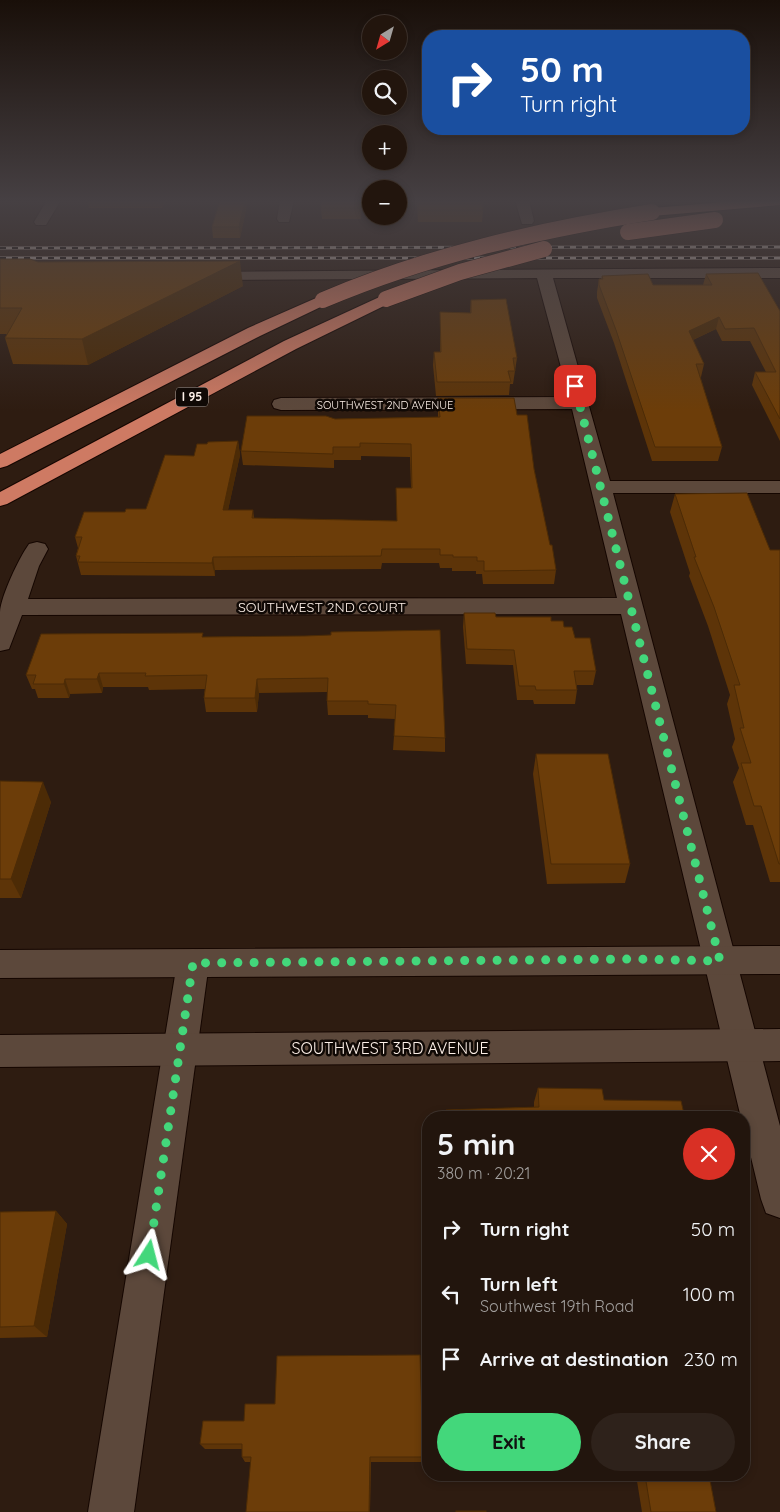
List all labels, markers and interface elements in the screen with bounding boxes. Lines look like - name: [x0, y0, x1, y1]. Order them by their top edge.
- north arrow: [362, 15, 408, 60]
- map controls: [362, 15, 407, 225]
- text: 50 m: [520, 47, 604, 91]
- icon: right: [437, 50, 502, 115]
- button: search: [362, 70, 407, 115]
- text: Turn right: [520, 90, 617, 118]
- button: +: [362, 125, 407, 170]
- button: −: [362, 180, 407, 225]
- pin: [554, 365, 596, 407]
- icon: arrive: [561, 372, 589, 400]
- road number: I 95: [176, 388, 208, 407]
- street label: SOUTHWEST 2ND AVENUE: [317, 398, 453, 412]
- street label: SOUTHWEST 2ND COURT: [238, 598, 406, 616]
- street label: SOUTHWEST 3RD AVENUE: [291, 1038, 489, 1058]
- text: 5 min: [437, 1125, 515, 1163]
- button: close: [683, 1128, 735, 1180]
- text: 380 m · 20:21: [437, 1163, 531, 1183]
- icon: right: [437, 1215, 465, 1243]
- text: Turn right: [480, 1217, 569, 1241]
- text: 50 m: [691, 1217, 735, 1241]
- position arrow: [122, 1228, 174, 1280]
- text: Turn left: [480, 1272, 558, 1296]
- icon: left: [437, 1280, 465, 1308]
- text: 100 m: [683, 1282, 735, 1306]
- text: Southwest 19th Road: [480, 1296, 634, 1316]
- icon: arrive: [437, 1345, 465, 1373]
- text: Arrive at destination: [480, 1347, 669, 1371]
- text: 230 m: [684, 1347, 738, 1371]
- button: Exit: [437, 1413, 581, 1471]
- button: Share: [591, 1413, 735, 1471]

